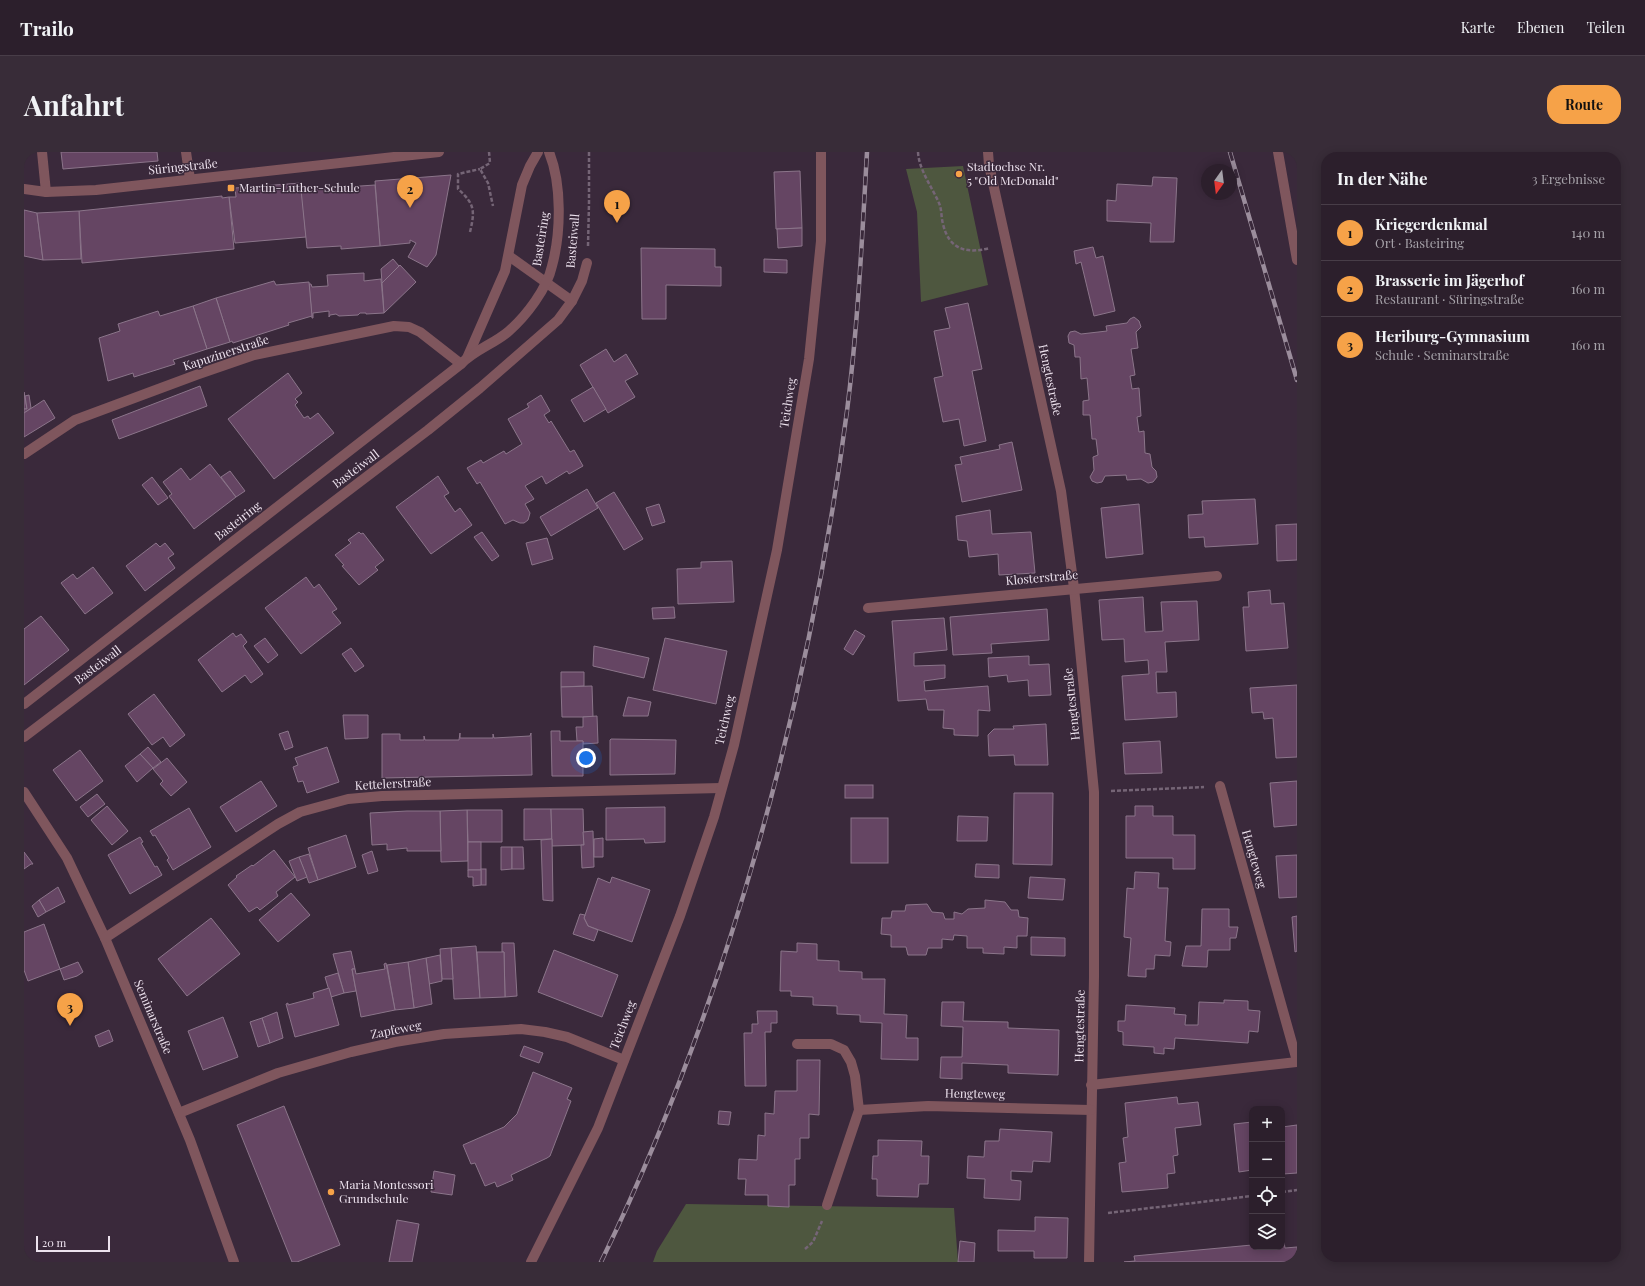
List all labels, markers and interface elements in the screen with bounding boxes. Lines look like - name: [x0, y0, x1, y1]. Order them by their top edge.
- text: Trailo: [20, 15, 74, 41]
- text: Karte: [1461, 18, 1495, 37]
- text: Ebenen: [1517, 18, 1564, 37]
- text: Teilen: [1586, 18, 1625, 37]
- button: Route: [1547, 85, 1621, 124]
- text: Anfahrt: [24, 86, 124, 123]
- street label: Süringstraße: [147, 154, 218, 178]
- place label: Stadtochse Nr. 5 "Old McDonald": [967, 158, 1059, 188]
- north arrow: [1201, 164, 1237, 200]
- text: In der Nähe: [1337, 167, 1428, 189]
- marker: Stadtochse Nr. 5 "Old McDonald": [954, 169, 964, 179]
- text: 3 Ergebnisse: [1532, 170, 1605, 187]
- pin: 2: [397, 175, 423, 208]
- place label: Martin-Luther-Schule: [239, 179, 360, 195]
- marker: Martin-Luther-Schule: [226, 183, 236, 193]
- pin: 1: [604, 190, 630, 223]
- street label: Basteiring: [528, 210, 552, 267]
- street label: Basteiwall: [562, 212, 582, 269]
- text: Kriegerdenkmal: [1375, 214, 1488, 234]
- text: 1: [1348, 224, 1352, 241]
- text: 140 m: [1571, 224, 1605, 241]
- text: Ort · Basteiring: [1375, 234, 1464, 251]
- text: Brasserie im Jägerhof: [1375, 270, 1524, 290]
- text: 2: [1347, 280, 1353, 297]
- text: 160 m: [1571, 280, 1605, 297]
- text: Restaurant · Süringstraße: [1375, 290, 1524, 307]
- text: Heriburg-Gymnasium: [1375, 326, 1530, 346]
- street label: Kapuzinerstraße: [181, 331, 271, 374]
- text: 3: [1347, 336, 1353, 353]
- text: 160 m: [1571, 336, 1605, 353]
- street label: Hengtestraße: [1036, 343, 1066, 417]
- text: Schule · Seminarstraße: [1375, 346, 1509, 363]
- street label: Teichweg: [775, 376, 799, 429]
- street label: Basteiwall: [329, 445, 382, 491]
- street label: Basteiring: [211, 497, 264, 543]
- street label: Klosterstraße: [1005, 566, 1079, 588]
- street label: Basteiwall: [71, 641, 124, 687]
- street label: Hengtestraße: [1059, 667, 1083, 741]
- street label: Teichweg: [711, 693, 738, 746]
- your location: [576, 748, 596, 768]
- street label: Kettelerstraße: [354, 773, 432, 793]
- street label: Hengteweg: [1239, 828, 1271, 890]
- street label: Seminarstraße: [131, 977, 177, 1056]
- street label: Hengtestraße: [1070, 990, 1088, 1062]
- pin: 3: [57, 993, 83, 1026]
- street label: Teichweg: [605, 997, 639, 1051]
- street label: Zapfeweg: [369, 1016, 423, 1042]
- street label: Hengteweg: [945, 1084, 1006, 1102]
- map controls: [1249, 1106, 1285, 1250]
- button: +: [1249, 1106, 1285, 1142]
- button: −: [1249, 1142, 1285, 1178]
- place label: Maria Montessori Grundschule: [339, 1176, 434, 1206]
- button: locate: [1249, 1178, 1285, 1214]
- marker: Maria Montessori Grundschule: [326, 1187, 336, 1197]
- button: layers: [1249, 1214, 1285, 1250]
- scale bar: [36, 1234, 110, 1253]
- text: 20 m: [42, 1235, 66, 1250]

